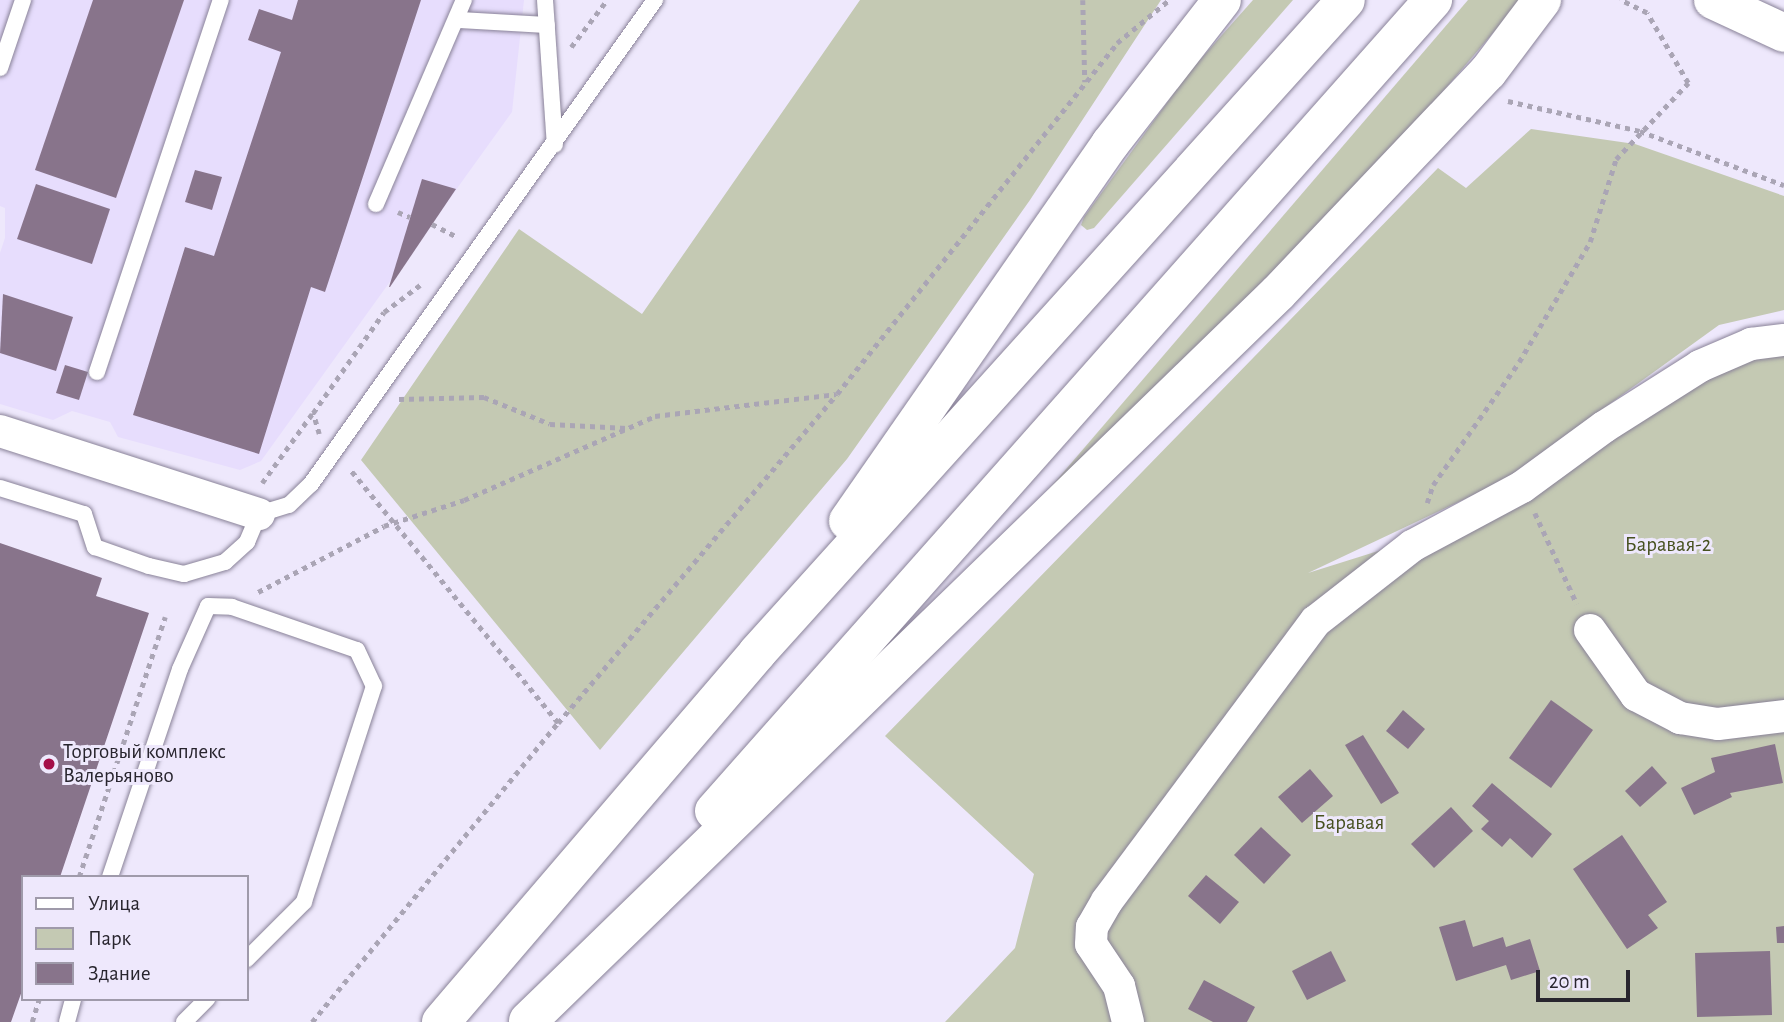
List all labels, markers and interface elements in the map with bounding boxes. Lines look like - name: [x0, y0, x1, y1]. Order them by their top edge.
- park label: Баравая-2: [1625, 532, 1711, 558]
- place label: Торговый комплекс Валерьяново: [63, 739, 226, 789]
- marker: Торговый комплекс Валерьяново: [41, 756, 57, 772]
- park label: Баравая: [1314, 810, 1384, 836]
- legend: [21, 875, 248, 1001]
- text: Улица: [88, 893, 140, 914]
- text: Парк: [88, 928, 131, 949]
- scale bar: [1539, 956, 1634, 1000]
- text: Здание: [88, 963, 151, 984]
- text: 20 m: [1549, 971, 1590, 992]

